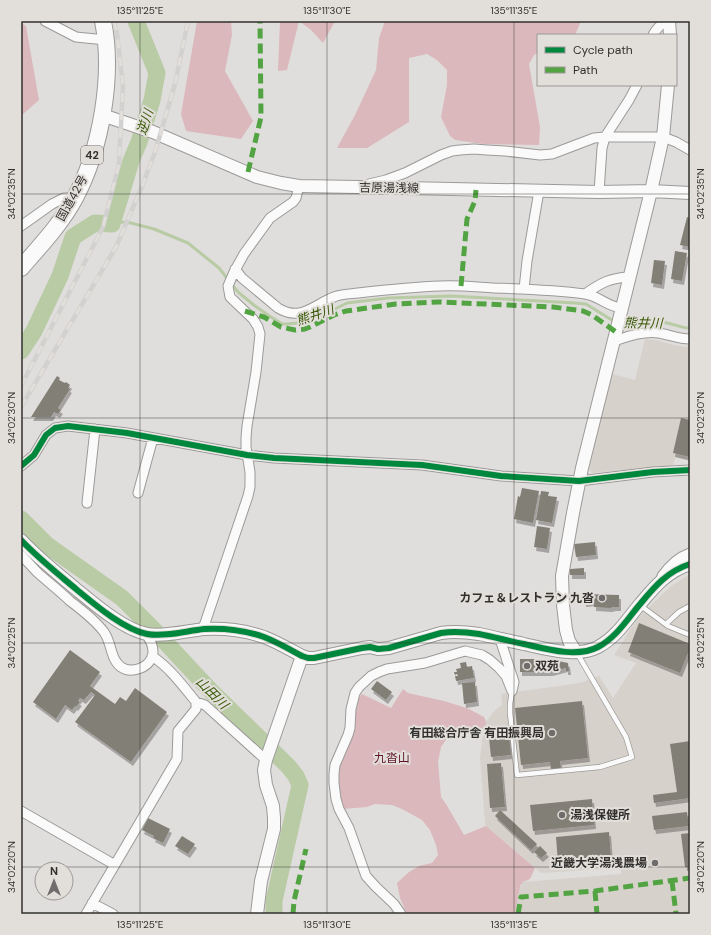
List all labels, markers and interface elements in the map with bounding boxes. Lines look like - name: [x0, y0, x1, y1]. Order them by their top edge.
- text: 135°11'25"E: [117, 4, 164, 17]
- text: 135°11'30"E: [303, 4, 351, 17]
- text: 135°11'35"E: [491, 4, 538, 17]
- legend: [537, 34, 677, 86]
- text: Cycle path: [573, 42, 633, 58]
- text: Path: [573, 62, 598, 78]
- water label: 逆川: [133, 105, 158, 137]
- road number: 42: [81, 146, 103, 164]
- text: 34°02'35"N: [5, 168, 18, 220]
- text: 34°02'35"N: [694, 168, 707, 220]
- street label: 国道42号: [53, 172, 91, 224]
- street label: 吉原湯浅線: [359, 179, 419, 197]
- water label: 熊井川: [294, 300, 338, 329]
- water label: 熊井川: [623, 314, 665, 332]
- text: 34°02'30"N: [5, 392, 18, 444]
- text: 34°02'30"N: [694, 392, 707, 444]
- place label: カフェ＆レストラン 九沓: [459, 590, 594, 606]
- marker: カフェ＆レストラン 九沓: [597, 593, 607, 603]
- text: 34°02'25"N: [5, 617, 18, 669]
- text: 34°02'25"N: [694, 617, 707, 669]
- place label: 双苑: [535, 658, 559, 674]
- marker: 双苑: [522, 661, 532, 671]
- water label: 山田川: [192, 673, 233, 714]
- place label: 有田総合庁舎 有田振興局: [409, 725, 544, 741]
- marker: 有田総合庁舎 有田振興局: [547, 728, 557, 738]
- park label: 九沓山: [374, 750, 410, 766]
- place label: 湯浅保健所: [570, 807, 630, 823]
- marker: 湯浅保健所: [557, 810, 567, 820]
- text: 34°02'20"N: [5, 841, 18, 893]
- text: 34°02'20"N: [694, 841, 707, 893]
- place label: 近畿大学湯浅農場: [551, 855, 647, 871]
- marker: 近畿大学湯浅農場: [650, 858, 660, 868]
- north arrow: [34, 861, 74, 901]
- text: N: [50, 864, 58, 878]
- text: 135°11'25"E: [117, 918, 164, 931]
- text: 135°11'30"E: [303, 918, 351, 931]
- text: 135°11'35"E: [491, 918, 538, 931]

